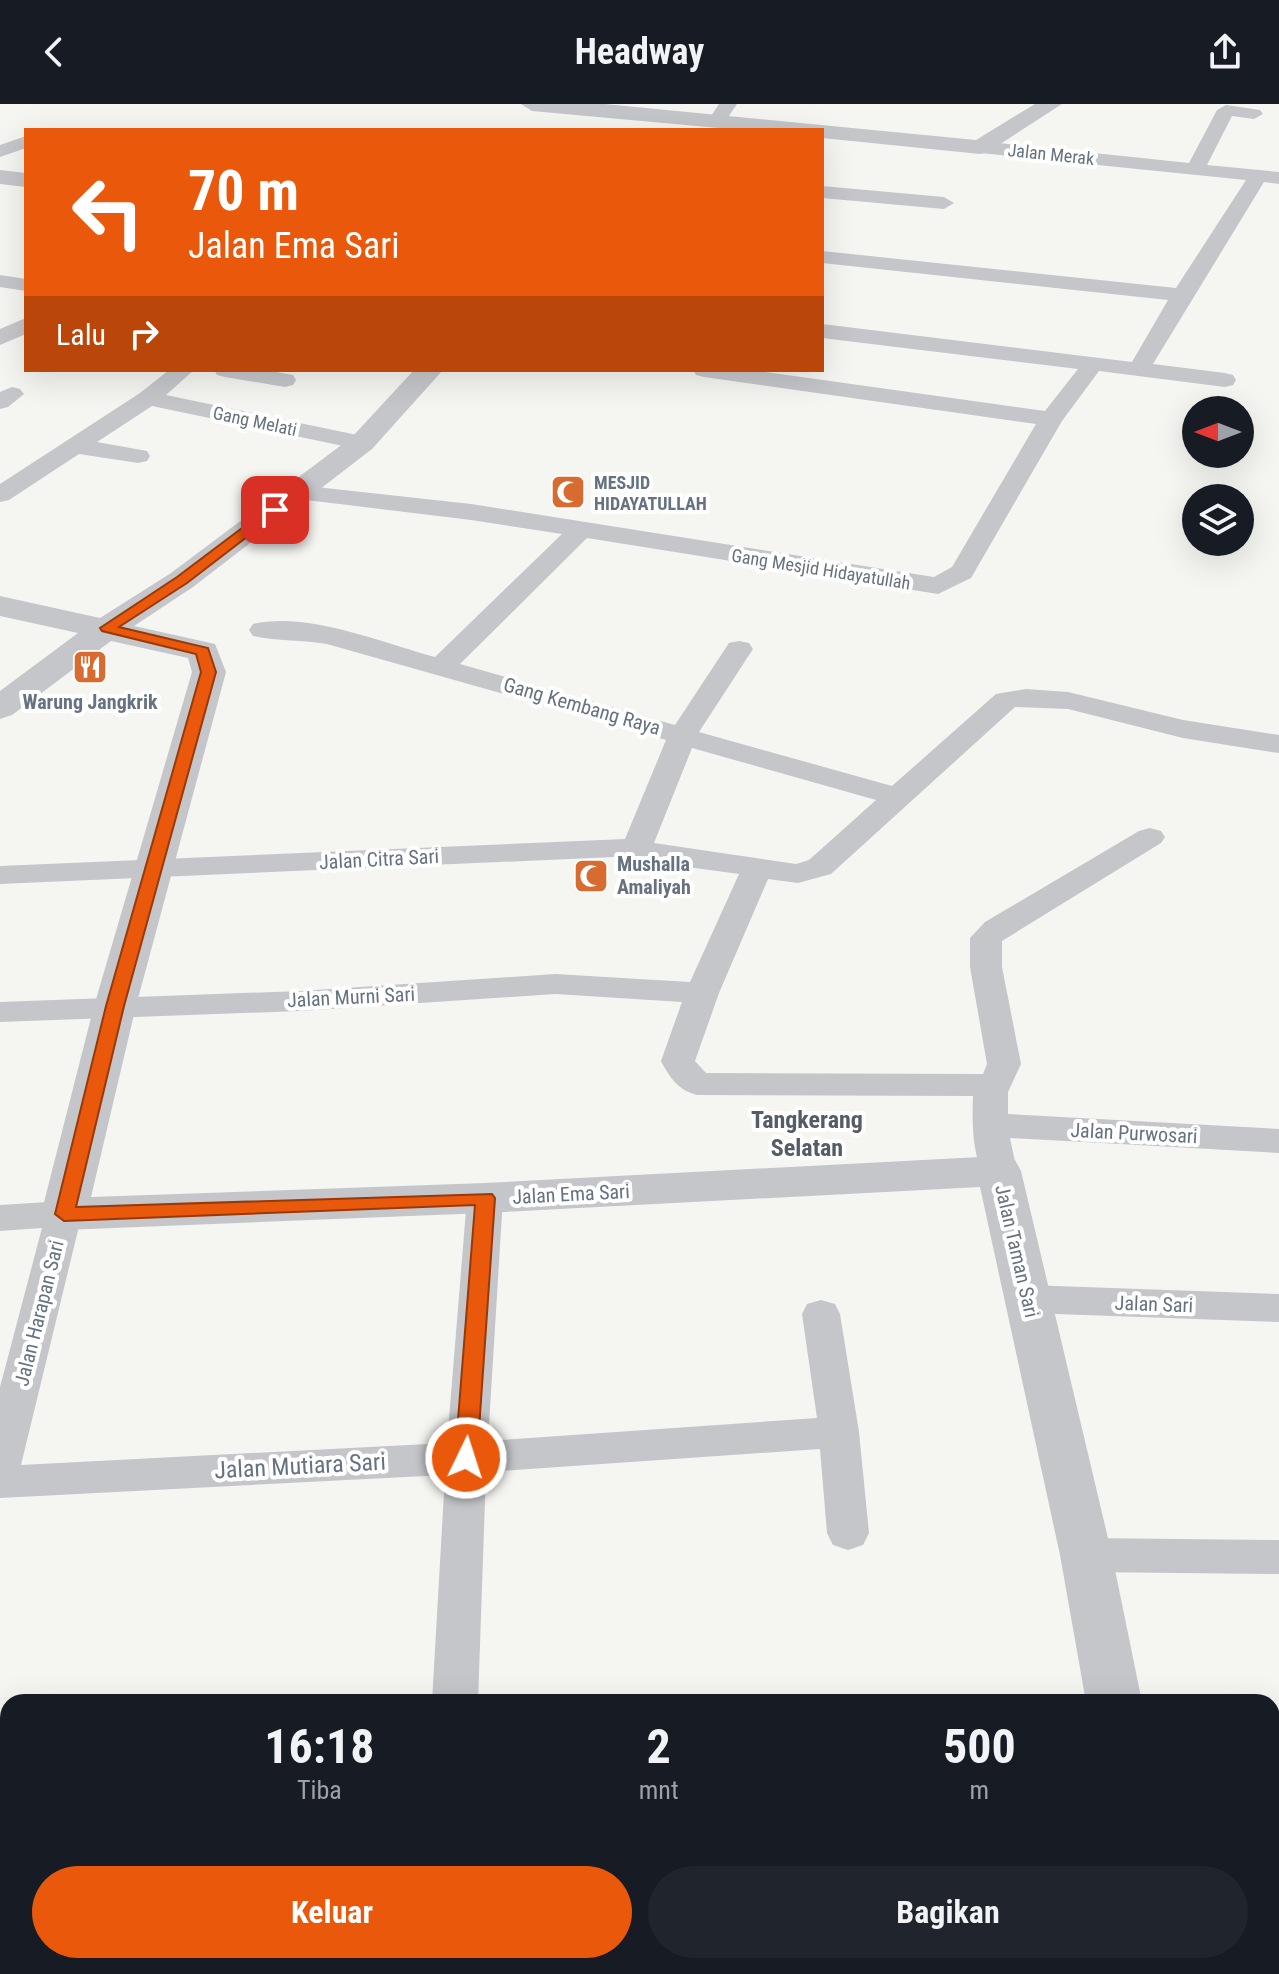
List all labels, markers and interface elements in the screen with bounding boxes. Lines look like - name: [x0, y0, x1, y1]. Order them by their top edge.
- icon: back: [32, 30, 76, 74]
- icon: share: [1203, 30, 1247, 74]
- text: Headway: [575, 31, 704, 73]
- street label: Jalan Merak: [1007, 139, 1095, 169]
- text: 70 m: [188, 158, 299, 224]
- icon: left: [56, 160, 160, 264]
- text: Jalan Ema Sari: [188, 225, 400, 267]
- icon: right: [122, 312, 166, 356]
- text: Lalu: [56, 317, 106, 352]
- north arrow: [1182, 396, 1254, 468]
- map controls: [1182, 396, 1254, 556]
- street label: Gang Melati: [211, 402, 299, 440]
- place label: MESJID HIDAYATULLAH: [594, 472, 707, 514]
- mosque icon: MESJID HIDAYATULLAH: [549, 473, 587, 511]
- pin: [241, 476, 309, 544]
- button: layers: [1182, 484, 1254, 556]
- icon: arrive: [253, 488, 297, 532]
- street label: Gang Mesjid Hidayatullah: [730, 544, 912, 594]
- restaurant icon: Warung Jangkrik: [71, 648, 109, 686]
- street label: Gang Kembang Raya: [501, 672, 663, 740]
- place label: Warung Jangkrik: [23, 690, 158, 714]
- street label: Jalan Citra Sari: [318, 844, 440, 874]
- place label: Mushalla Amaliyah: [617, 852, 691, 899]
- mosque icon: Mushalla Amaliyah: [572, 857, 610, 895]
- street label: Jalan Murni Sari: [286, 982, 416, 1012]
- district label: Tangkerang Selatan: [751, 1106, 863, 1162]
- street label: Jalan Purwosari: [1070, 1118, 1198, 1148]
- street label: Jalan Ema Sari: [512, 1179, 630, 1209]
- street label: Jalan Taman Sari: [990, 1182, 1044, 1320]
- street label: Jalan Harapan Sari: [9, 1238, 69, 1388]
- street label: Jalan Sari: [1114, 1291, 1194, 1317]
- position arrow: [424, 1416, 508, 1500]
- street label: Jalan Mutiara Sari: [214, 1448, 386, 1484]
- text: 16:18: [264, 1718, 374, 1775]
- text: 2: [647, 1718, 671, 1775]
- text: 500: [943, 1718, 1016, 1775]
- text: Tiba: [297, 1775, 342, 1805]
- text: mnt: [639, 1775, 679, 1805]
- text: m: [970, 1775, 989, 1805]
- button: Keluar: [32, 1866, 632, 1958]
- button: Bagikan: [648, 1866, 1248, 1958]

